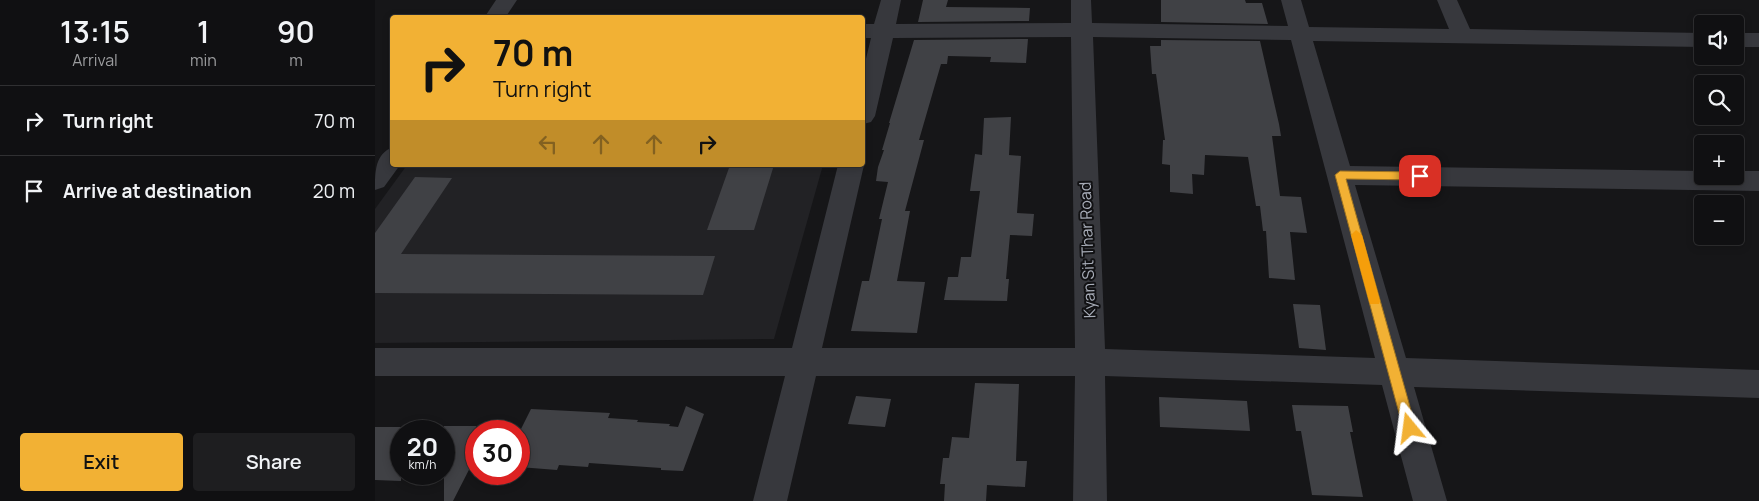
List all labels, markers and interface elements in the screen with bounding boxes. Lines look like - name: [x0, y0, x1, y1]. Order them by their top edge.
- text: 13:15: [60, 11, 130, 52]
- text: 1: [197, 11, 210, 52]
- text: 90: [277, 11, 315, 52]
- map controls: [1694, 15, 1744, 245]
- button: sound: [1694, 15, 1744, 65]
- text: 70 m: [493, 29, 573, 77]
- icon: right: [410, 35, 475, 100]
- text: Arrival: [72, 49, 118, 71]
- text: min: [190, 49, 217, 71]
- text: m: [289, 49, 303, 71]
- text: Turn right: [493, 74, 591, 104]
- button: search: [1694, 75, 1744, 125]
- icon: right: [20, 107, 48, 135]
- text: Turn right: [63, 108, 153, 134]
- text: 70 m: [314, 108, 355, 134]
- icon: left: [534, 130, 562, 158]
- icon: ahead: [587, 130, 615, 158]
- icon: ahead: [640, 130, 668, 158]
- icon: right: [693, 130, 721, 158]
- button: +: [1694, 135, 1744, 185]
- pin: [1399, 155, 1441, 197]
- icon: arrive: [1406, 162, 1434, 190]
- icon: arrive: [20, 177, 48, 205]
- text: Arrive at destination: [63, 178, 252, 204]
- text: 20 m: [313, 178, 355, 204]
- street label: Kyan Sit Thar Road: [1074, 181, 1100, 319]
- button: −: [1694, 195, 1744, 245]
- position arrow: [1383, 401, 1435, 453]
- speed limit sign: 30: [465, 420, 530, 485]
- text: 20: [407, 429, 438, 464]
- button: Exit: [20, 433, 183, 491]
- button: Share: [193, 433, 355, 491]
- text: km/h: [409, 456, 436, 473]

